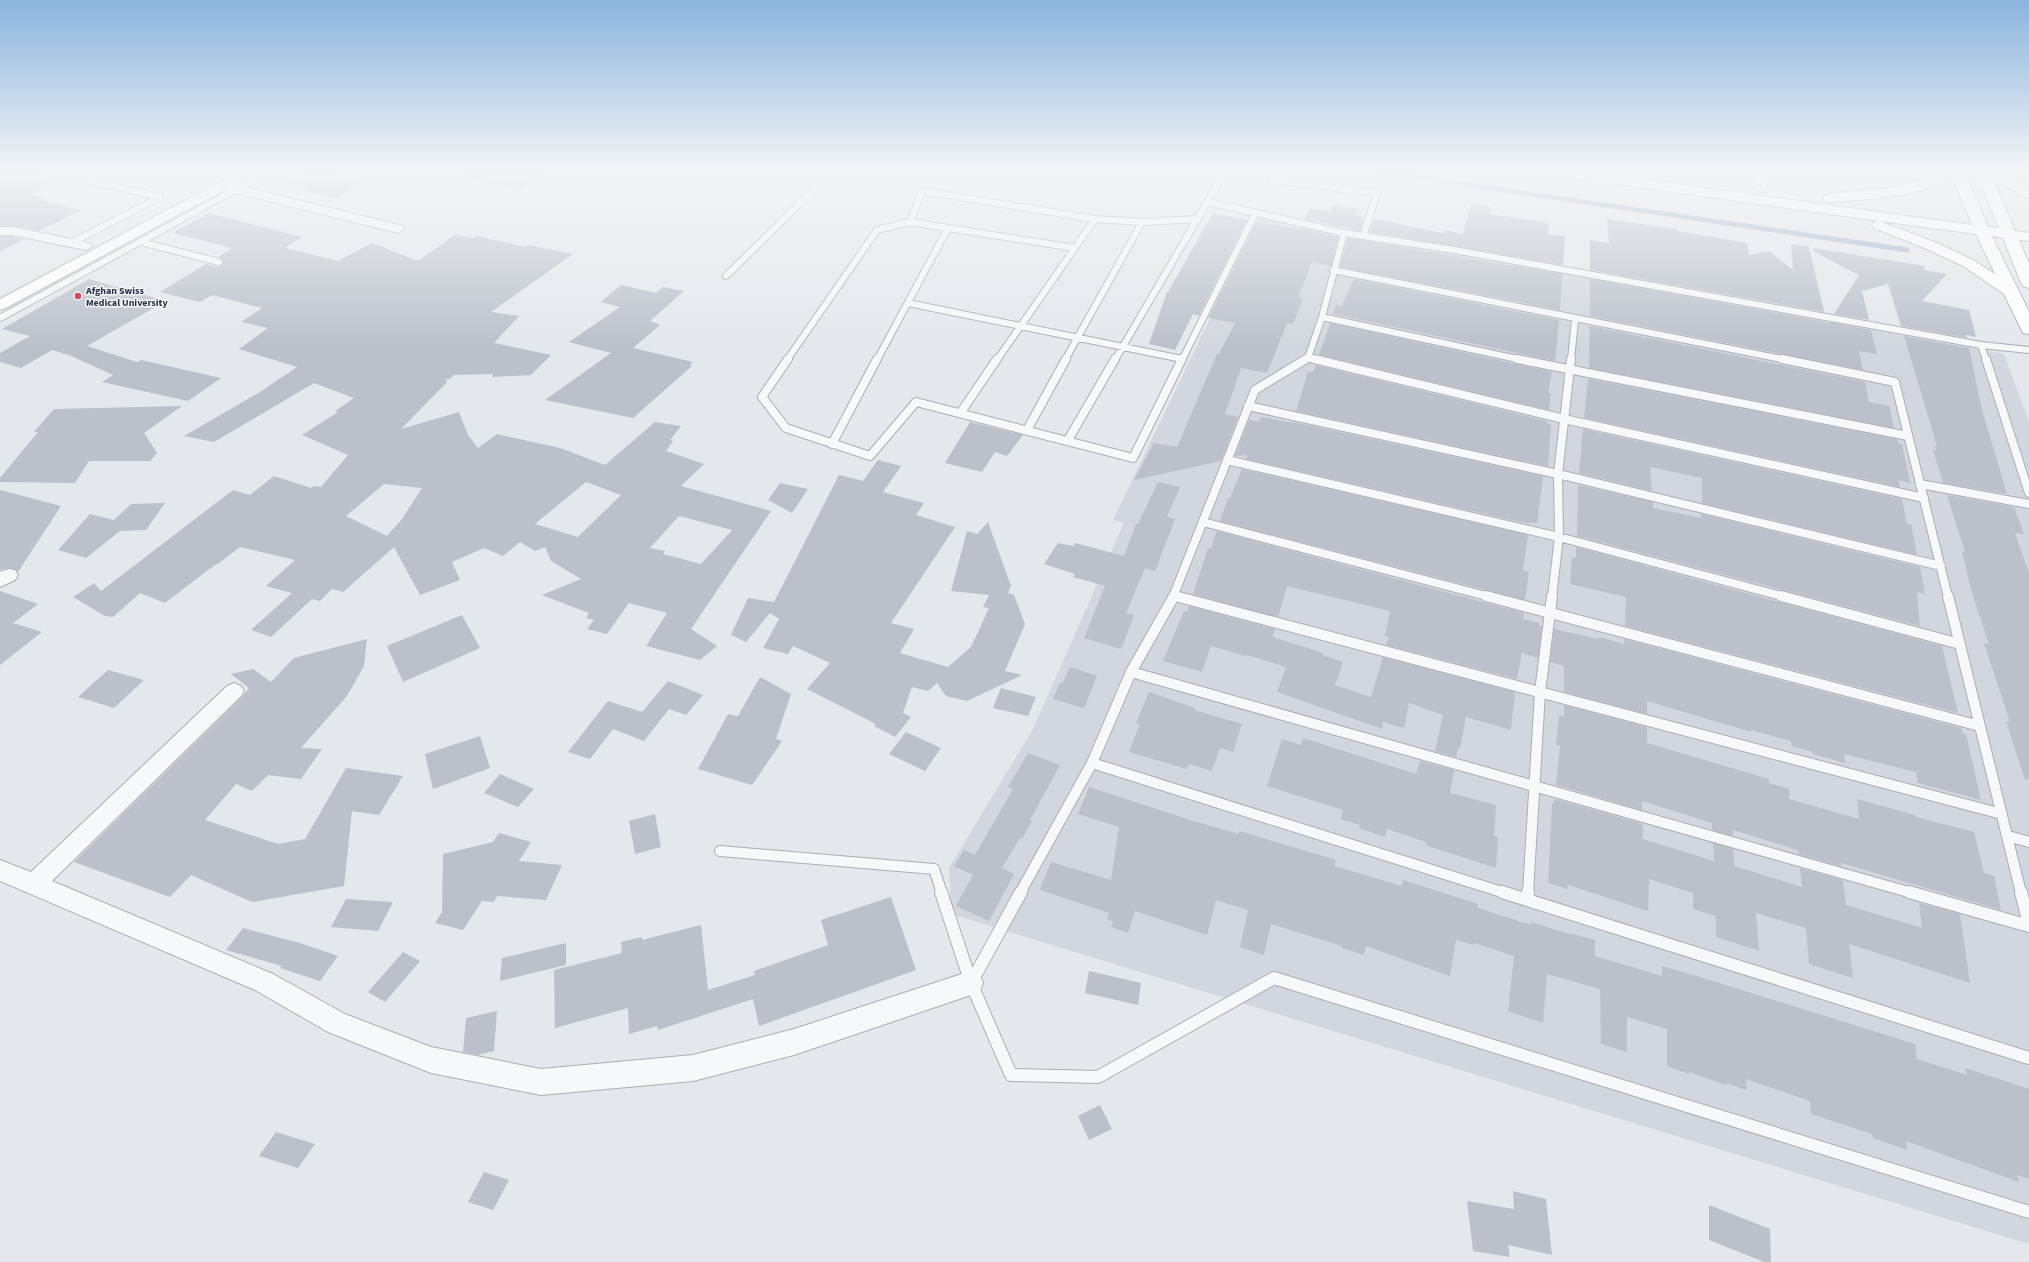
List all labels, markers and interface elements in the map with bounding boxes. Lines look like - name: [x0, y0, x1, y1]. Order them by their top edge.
- place label: Afghan Swiss Medical University: [85, 284, 168, 310]
- marker: Afghan Swiss Medical University: [73, 291, 83, 301]

